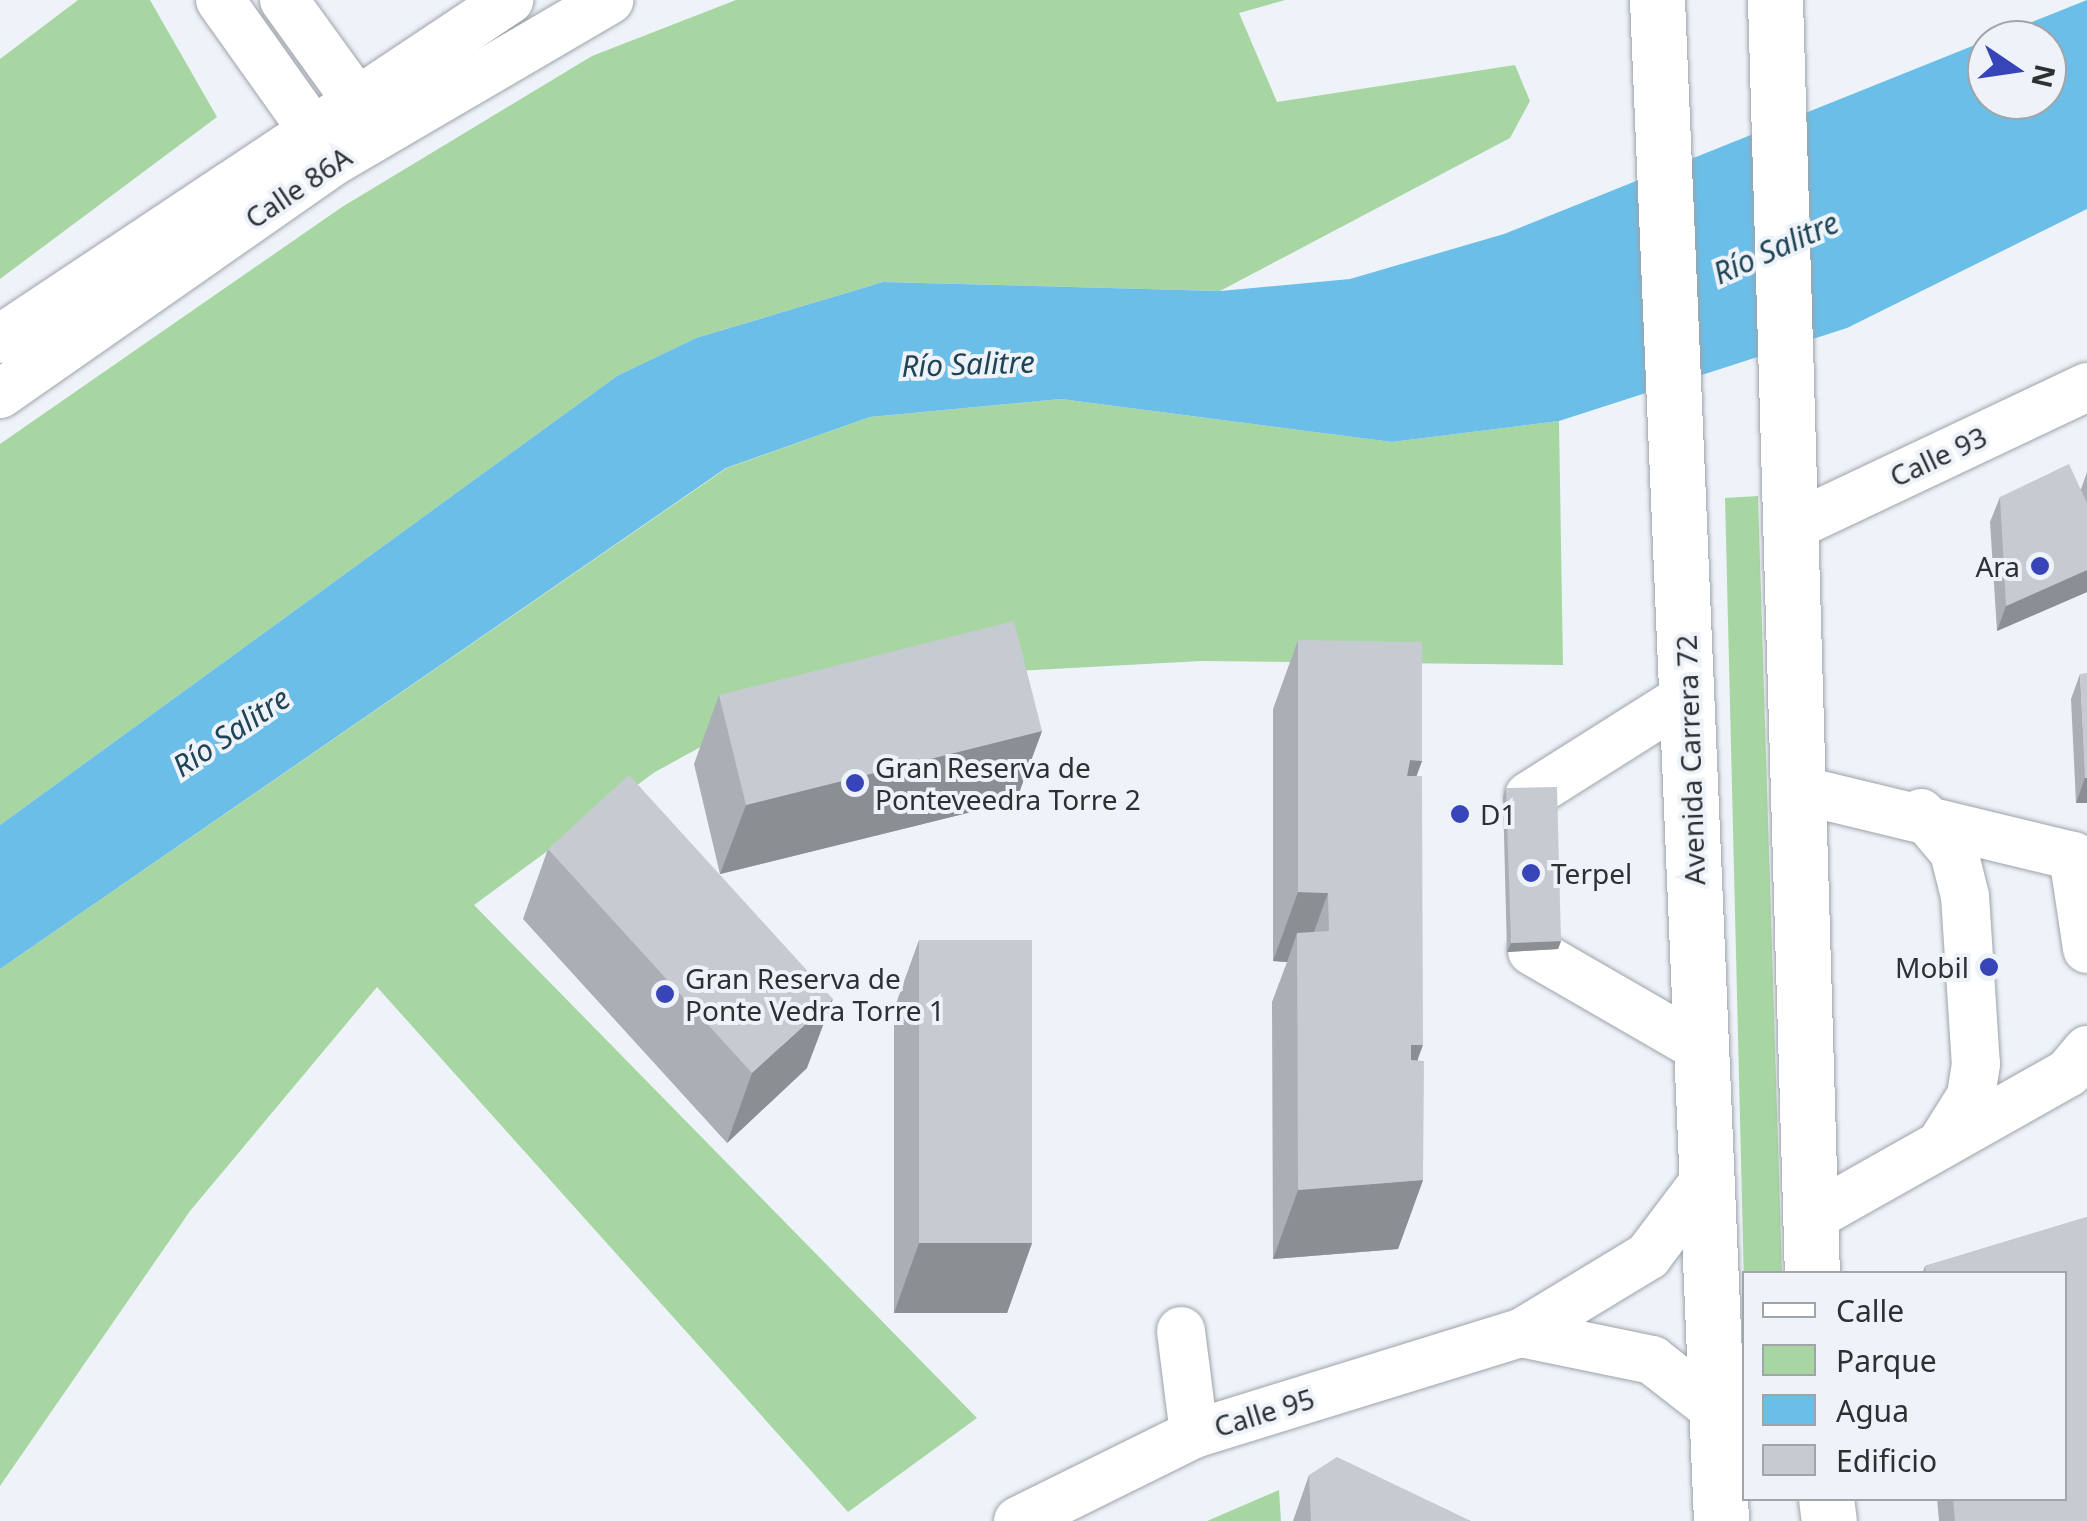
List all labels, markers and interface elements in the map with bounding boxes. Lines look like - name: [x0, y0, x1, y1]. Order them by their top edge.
- north arrow: [1967, 20, 2067, 120]
- text: N: [2023, 61, 2065, 92]
- street label: Calle 86A: [239, 139, 357, 235]
- water label: Río Salitre: [1708, 204, 1844, 292]
- water label: Río Salitre: [901, 344, 1035, 384]
- street label: Calle 93: [1884, 419, 1992, 493]
- place label: Ara: [1975, 549, 2020, 583]
- marker: Ara: [2029, 555, 2051, 577]
- street label: Avenida Carrera 72: [1669, 634, 1711, 886]
- water label: Río Salitre: [166, 680, 296, 784]
- place label: Gran Reserva de Ponteveedra Torre 2: [875, 750, 1141, 816]
- marker: Gran Reserva de Ponteveedra Torre 2: [844, 772, 866, 794]
- place label: D1: [1480, 797, 1516, 831]
- marker: D1: [1449, 803, 1471, 825]
- place label: Terpel: [1551, 856, 1632, 890]
- marker: Terpel: [1520, 862, 1542, 884]
- place label: Mobil: [1895, 950, 1969, 984]
- marker: Mobil: [1978, 956, 2000, 978]
- place label: Gran Reserva de Ponte Vedra Torre 1: [685, 961, 945, 1027]
- marker: Gran Reserva de Ponte Vedra Torre 1: [654, 983, 676, 1005]
- legend: [1742, 1271, 2067, 1501]
- text: Calle: [1836, 1290, 1904, 1331]
- text: Parque: [1836, 1340, 1937, 1381]
- street label: Calle 95: [1210, 1381, 1318, 1443]
- text: Agua: [1836, 1390, 1909, 1431]
- text: Edificio: [1836, 1440, 1937, 1481]

